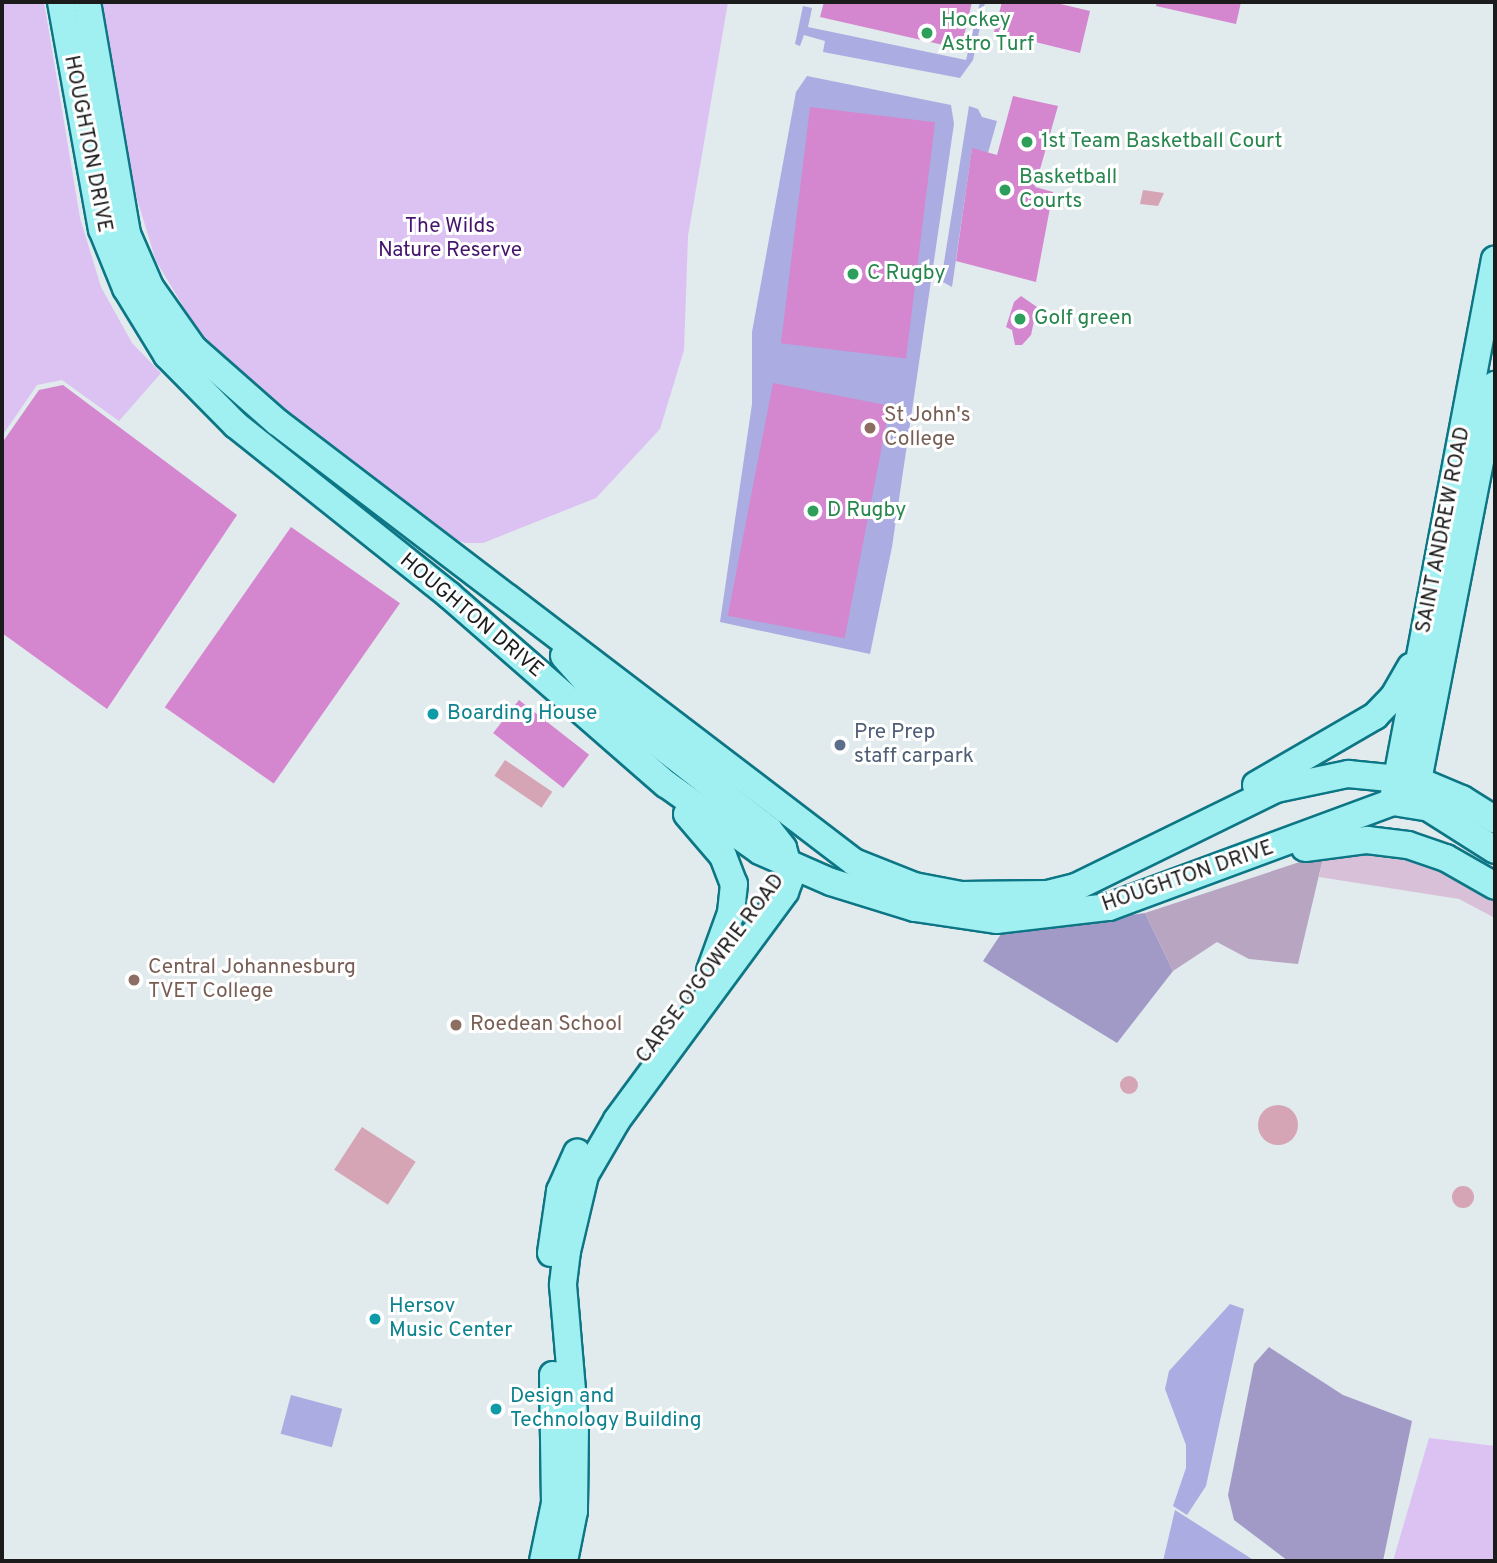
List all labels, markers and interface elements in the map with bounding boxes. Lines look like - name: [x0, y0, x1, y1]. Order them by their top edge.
- place label: Hockey Astro Turf: [941, 8, 1035, 58]
- marker: Hockey Astro Turf: [919, 25, 935, 41]
- street label: HOUGHTON DRIVE: [57, 53, 117, 235]
- place label: 1st Team Basketball Court: [1041, 129, 1283, 155]
- marker: 1st Team Basketball Court: [1019, 134, 1035, 150]
- place label: Basketball Courts: [1019, 165, 1117, 215]
- marker: Basketball Courts: [997, 182, 1013, 198]
- park label: The Wilds Nature Reserve: [378, 214, 522, 264]
- place label: C Rugby: [867, 261, 946, 287]
- marker: C Rugby: [845, 266, 861, 282]
- place label: Golf green: [1034, 306, 1132, 332]
- marker: Golf green: [1012, 311, 1028, 327]
- place label: St John's College: [884, 403, 971, 453]
- marker: St John's College: [862, 420, 878, 436]
- street label: SAINT ANDREW ROAD: [1411, 424, 1477, 636]
- place label: D Rugby: [827, 498, 906, 524]
- marker: D Rugby: [805, 503, 821, 519]
- street label: HOUGHTON DRIVE: [394, 549, 548, 683]
- place label: Boarding House: [447, 701, 597, 727]
- marker: Boarding House: [425, 706, 441, 722]
- place label: Pre Prep staff carpark: [854, 720, 974, 770]
- marker: Pre Prep staff carpark: [832, 737, 848, 753]
- street label: HOUGHTON DRIVE: [1099, 836, 1277, 918]
- street label: CARSE O'GOWRIE ROAD: [631, 869, 791, 1069]
- place label: Central Johannesburg TVET College: [148, 955, 356, 1005]
- marker: Central Johannesburg TVET College: [126, 972, 142, 988]
- place label: Roedean School: [470, 1012, 622, 1038]
- marker: Roedean School: [448, 1017, 464, 1033]
- place label: Hersov Music Center: [389, 1294, 512, 1344]
- marker: Hersov Music Center: [367, 1311, 383, 1327]
- place label: Design and Technology Building: [510, 1384, 702, 1434]
- marker: Design and Technology Building: [488, 1401, 504, 1417]

